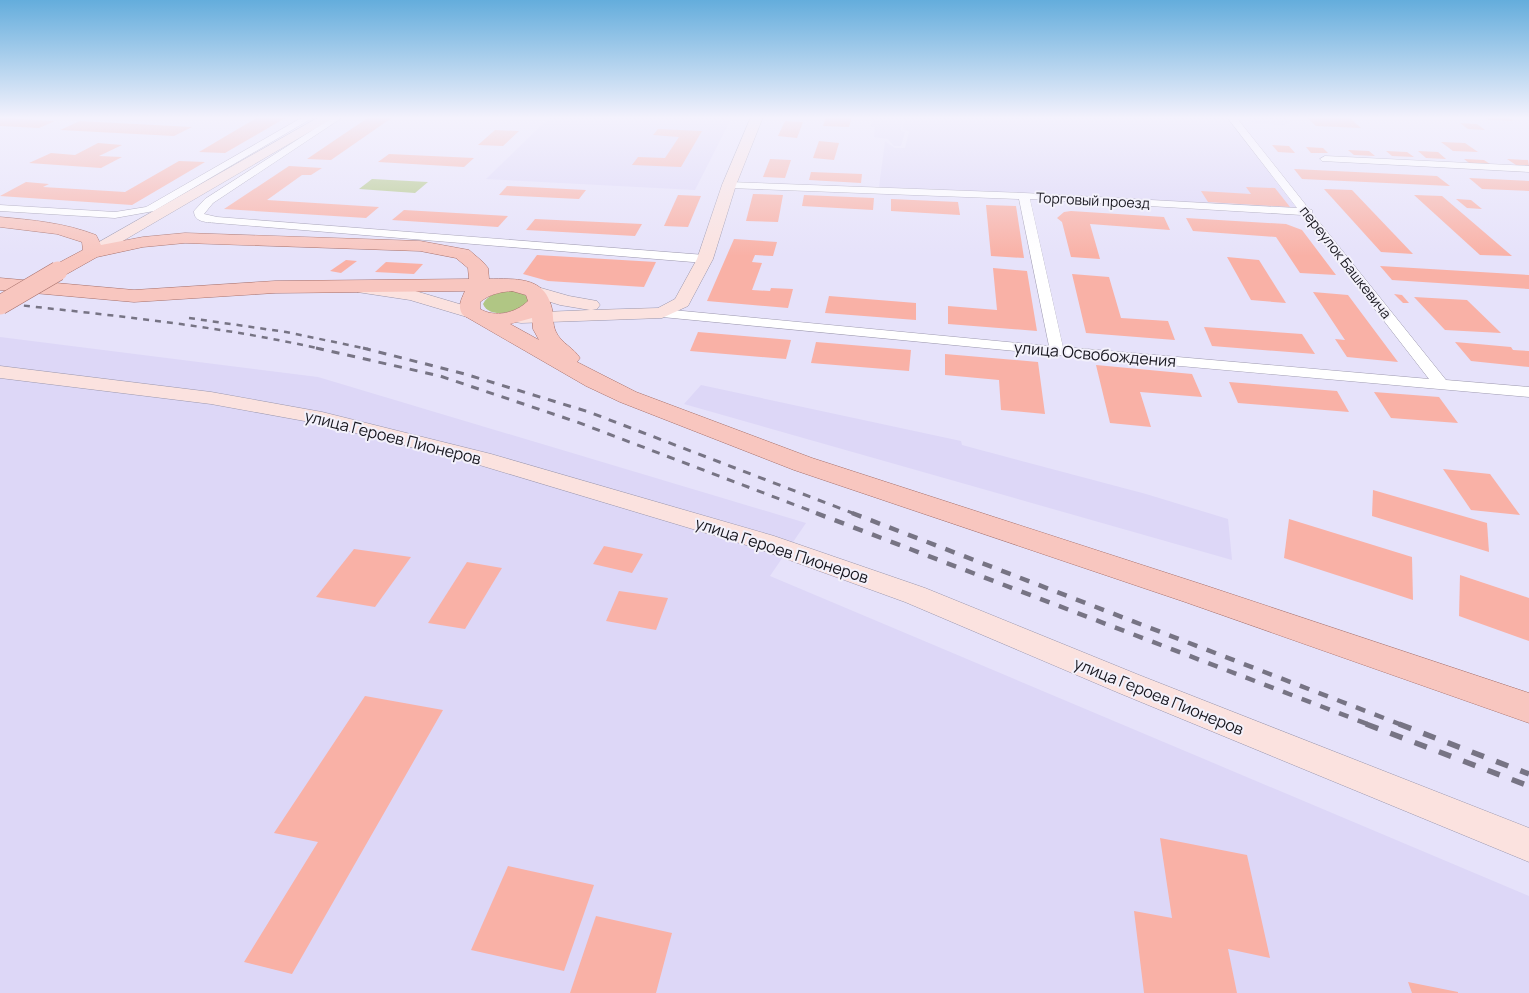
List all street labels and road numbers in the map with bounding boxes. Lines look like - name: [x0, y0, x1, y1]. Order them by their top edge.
- street label: Торговый проезд: [1036, 188, 1150, 212]
- street label: переулок Башкевича: [1296, 202, 1396, 322]
- street label: улица Освобождения: [1013, 336, 1177, 372]
- street label: улица Героев Пионеров: [302, 404, 484, 470]
- street label: улица Героев Пионеров: [692, 512, 872, 589]
- street label: улица Героев Пионеров: [1071, 652, 1247, 740]

